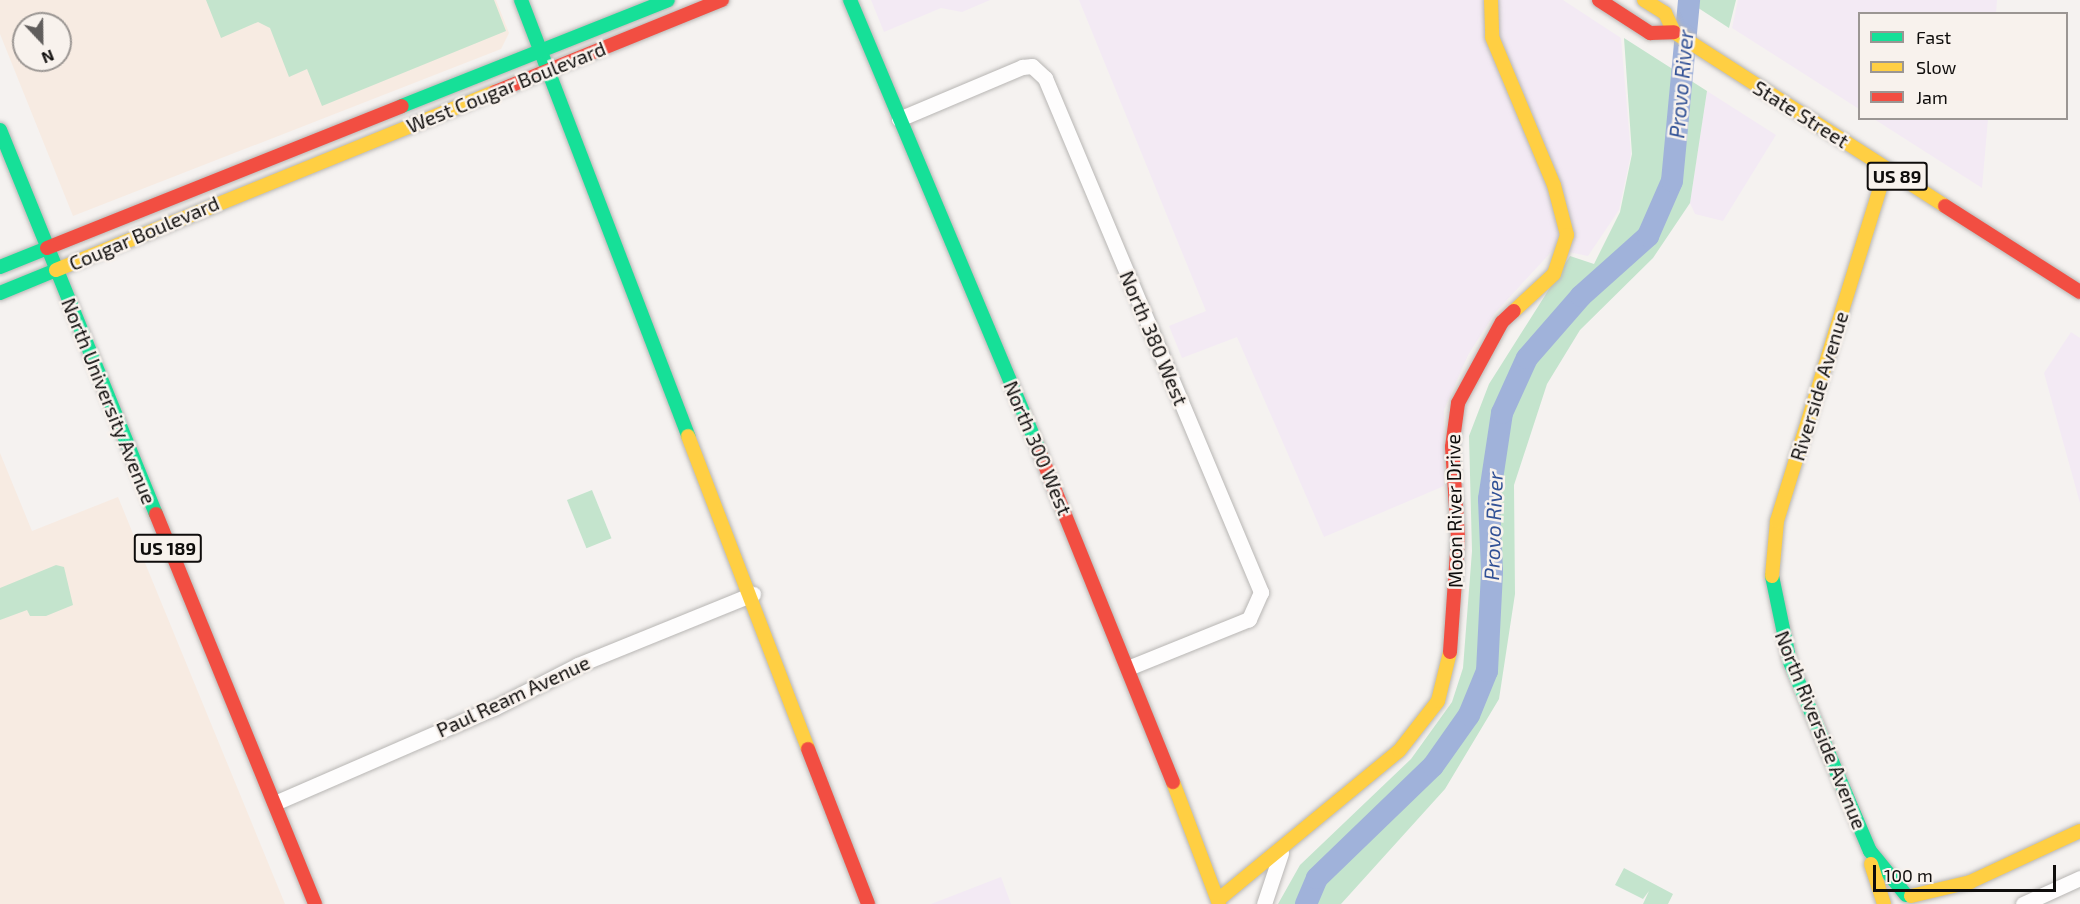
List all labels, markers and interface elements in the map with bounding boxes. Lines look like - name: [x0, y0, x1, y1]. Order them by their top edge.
- north arrow: [12, 12, 72, 72]
- legend: [1858, 12, 2068, 120]
- text: Fast: [1916, 26, 1951, 48]
- water label: Provo River: [1664, 29, 1698, 139]
- street label: West Cougar Boulevard: [403, 36, 609, 138]
- text: N: [39, 46, 57, 68]
- text: Slow: [1916, 56, 1956, 78]
- street label: State Street: [1749, 75, 1853, 153]
- text: Jam: [1916, 86, 1948, 108]
- road number: US 89: [1866, 161, 1928, 191]
- street label: Cougar Boulevard: [65, 190, 223, 276]
- street label: North 380 West: [1115, 267, 1193, 409]
- street label: North University Avenue: [56, 294, 162, 508]
- street label: Riverside Avenue: [1785, 308, 1853, 464]
- street label: North 300 West: [999, 377, 1077, 519]
- street label: Moon River Drive: [1441, 433, 1467, 589]
- water label: Provo River: [1479, 471, 1507, 581]
- road number: US 189: [134, 533, 202, 563]
- street label: North Riverside Avenue: [1770, 627, 1872, 833]
- street label: Paul Ream Avenue: [432, 650, 594, 742]
- scale bar: [1876, 853, 2059, 891]
- text: 100 m: [1884, 864, 1933, 886]

